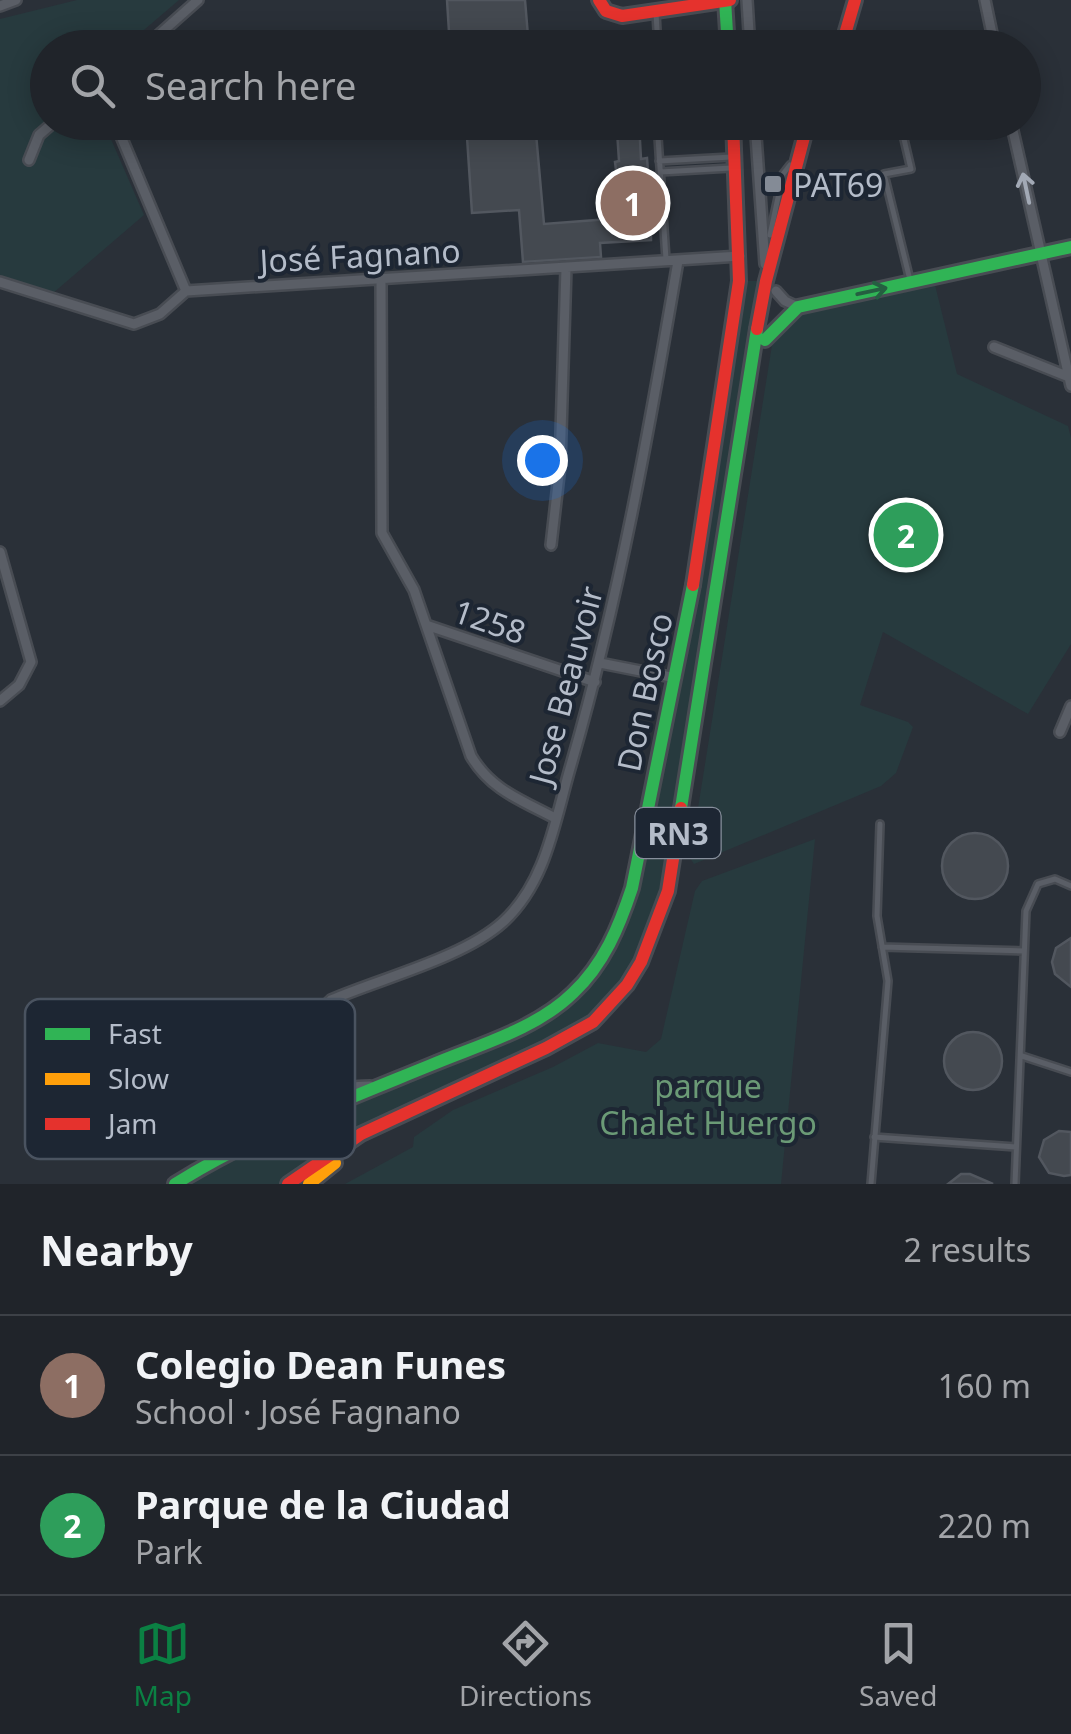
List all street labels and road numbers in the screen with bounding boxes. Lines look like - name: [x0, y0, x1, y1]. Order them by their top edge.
- street label: José Fagnano: [256, 228, 461, 282]
- street label: Jose Beauvoir: [517, 581, 612, 792]
- street label: 1258: [448, 589, 532, 653]
- street label: Don Bosco: [606, 609, 682, 775]
- road number: RN3: [636, 808, 720, 858]

